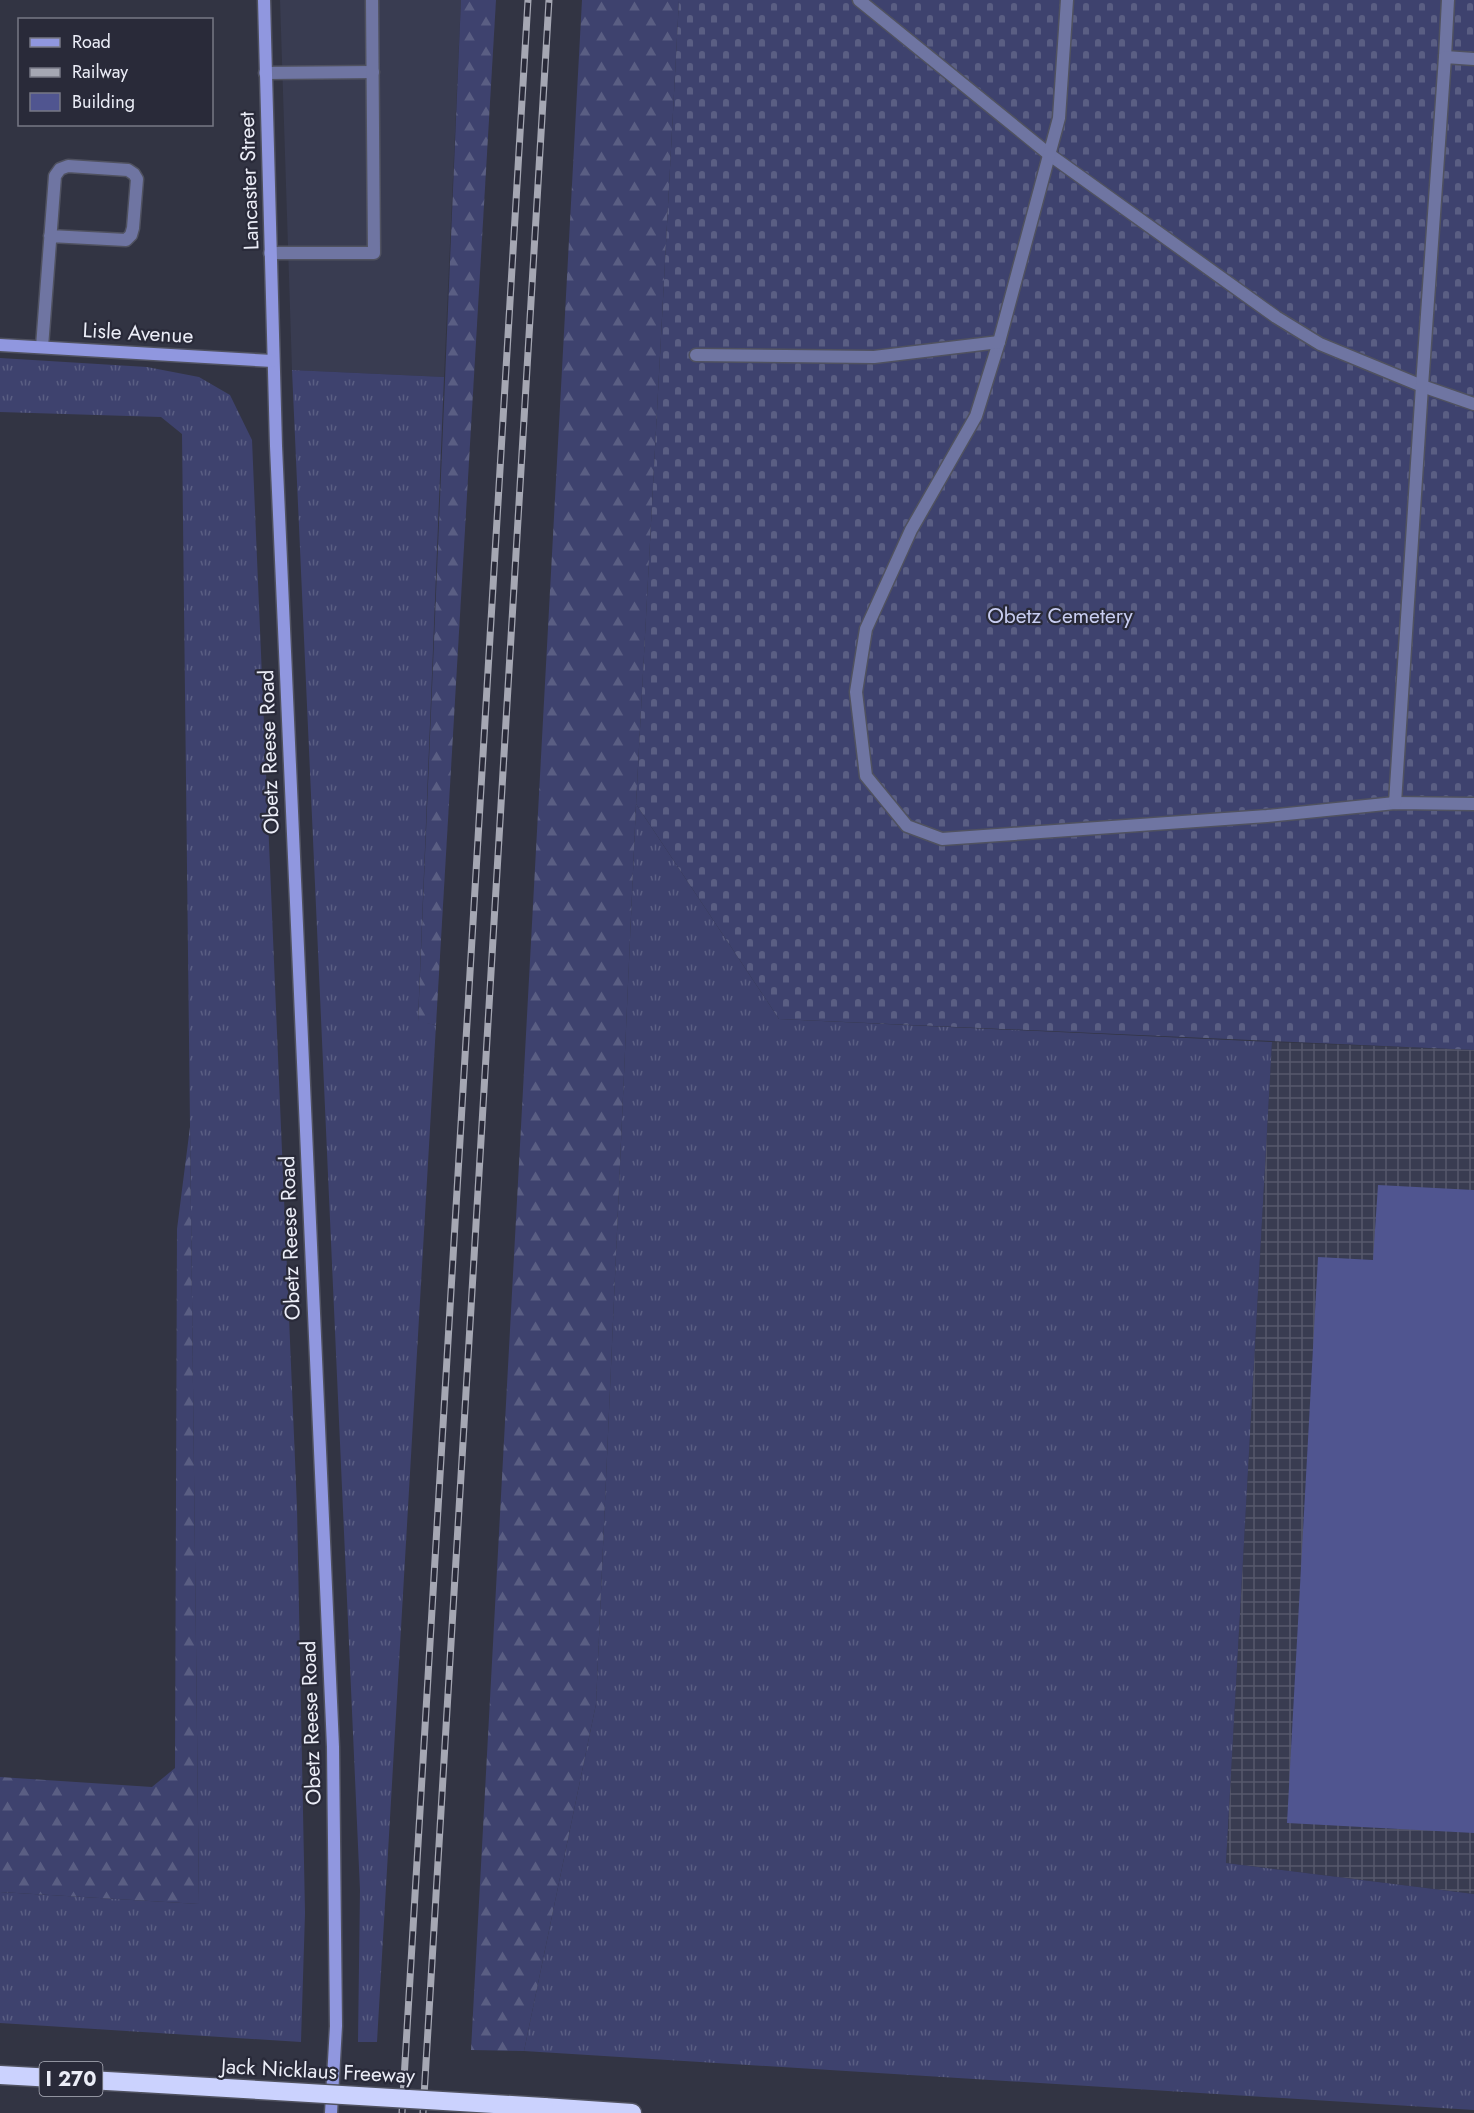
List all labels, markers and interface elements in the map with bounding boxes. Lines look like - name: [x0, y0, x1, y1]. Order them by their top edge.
- legend: [18, 18, 213, 126]
- text: Road: [72, 29, 111, 55]
- text: Railway: [72, 59, 128, 85]
- text: Building: [72, 89, 135, 115]
- street label: Lancaster Street: [232, 111, 266, 251]
- street label: Lisle Avenue: [82, 315, 194, 351]
- park label: Obetz Cemetery: [987, 601, 1134, 631]
- street label: Obetz Reese Road: [251, 669, 287, 835]
- street label: Obetz Reese Road: [272, 1155, 308, 1321]
- street label: Obetz Reese Road: [293, 1640, 329, 1806]
- street label: Jack Nicklaus Freeway: [217, 2051, 417, 2091]
- road number: I 270: [40, 2062, 103, 2096]

